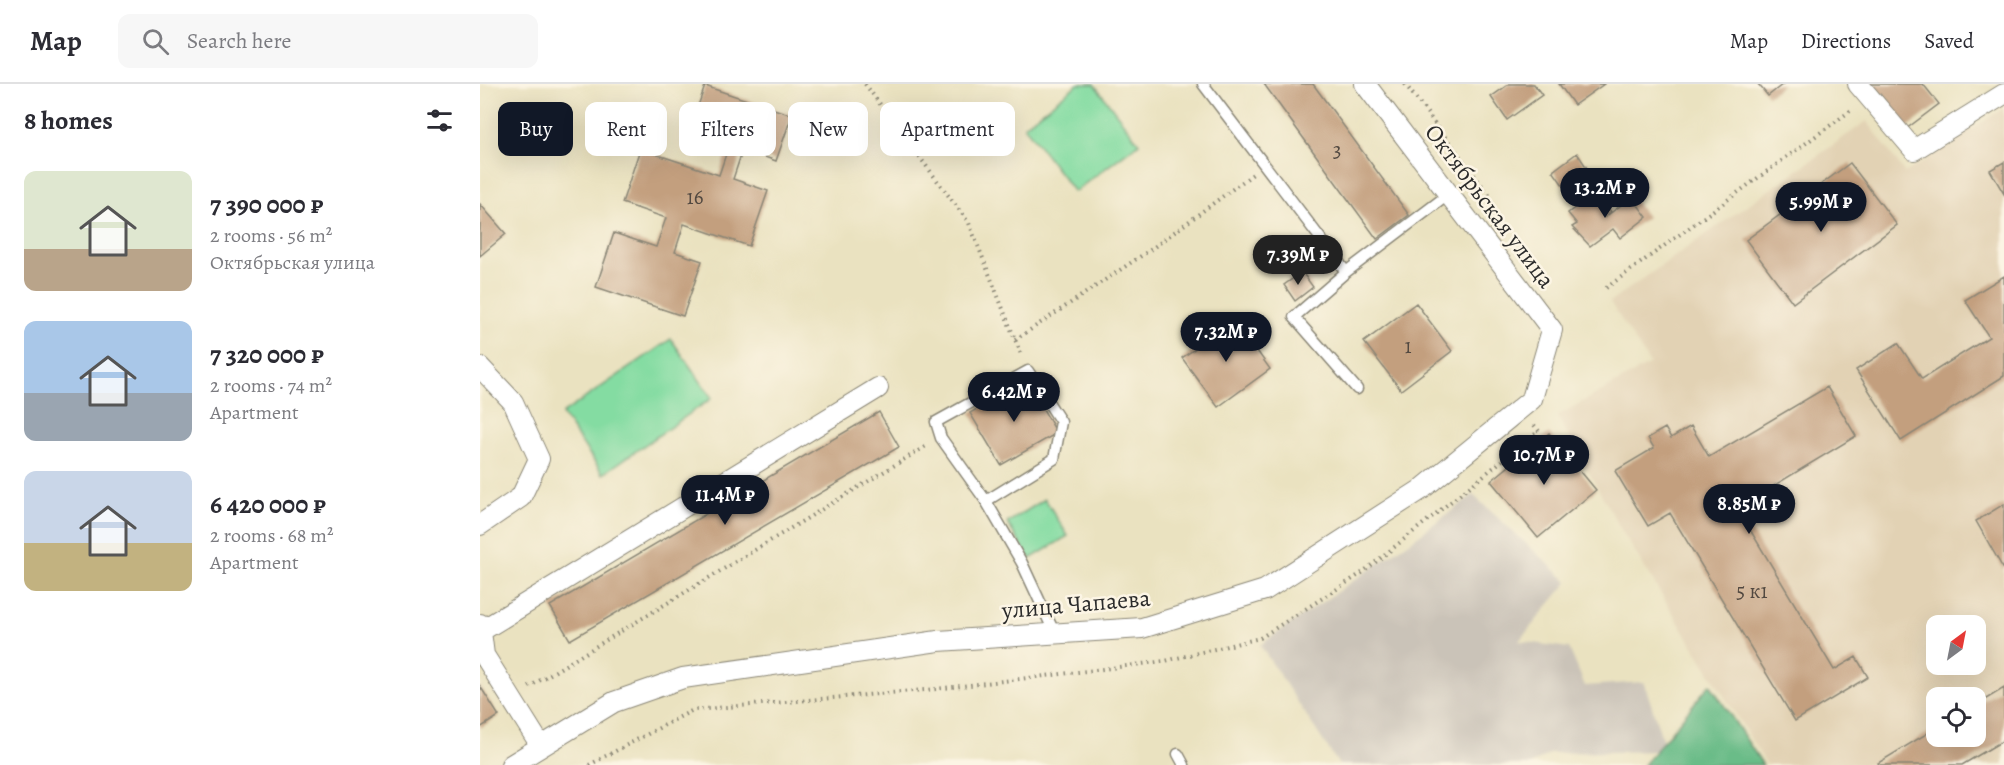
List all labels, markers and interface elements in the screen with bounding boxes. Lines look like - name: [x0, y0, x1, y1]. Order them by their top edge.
- search box: [118, 14, 538, 68]
- text: Map: [30, 22, 82, 60]
- icon: search: [139, 25, 172, 58]
- text: Search here: [187, 26, 291, 56]
- text: Map: [1730, 27, 1768, 55]
- text: Directions: [1801, 27, 1891, 55]
- text: Saved: [1924, 27, 1974, 55]
- chip: Buy: [498, 102, 573, 156]
- chip: Rent: [585, 102, 667, 156]
- chip: Filters: [679, 102, 776, 156]
- chip: New: [788, 102, 868, 156]
- chip: Apartment: [880, 102, 1015, 156]
- text: 8 homes: [24, 103, 113, 138]
- icon: filters: [423, 104, 456, 137]
- street label: Октябрьская улица: [1418, 117, 1562, 295]
- house number: 3: [1333, 136, 1341, 164]
- pin: 13.2M ₽: [1550, 168, 1660, 219]
- text: 13.2M ₽: [1574, 174, 1636, 201]
- pin: 5.99M ₽: [1766, 182, 1876, 233]
- house number: 16: [687, 183, 704, 211]
- text: 7 390 000 ₽: [210, 187, 323, 222]
- text: 5.99M ₽: [1789, 188, 1853, 215]
- icon: home: [72, 195, 144, 267]
- text: 2 rooms · 56 m²: [210, 222, 332, 249]
- pin: 7.39M ₽: [1243, 235, 1353, 286]
- text: 7.39M ₽: [1267, 241, 1329, 268]
- text: Октябрьская улица: [210, 249, 375, 276]
- pin: 7.32M ₽: [1171, 312, 1281, 363]
- text: 7.32M ₽: [1195, 318, 1257, 345]
- house number: 1: [1404, 332, 1412, 360]
- text: 7 320 000 ₽: [210, 337, 324, 372]
- icon: home: [72, 345, 144, 417]
- text: 2 rooms · 74 m²: [210, 372, 332, 399]
- pin: 6.42M ₽: [959, 372, 1069, 423]
- text: 6.42M ₽: [982, 378, 1046, 405]
- text: Apartment: [210, 399, 299, 426]
- pin: 10.7M ₽: [1489, 435, 1599, 486]
- text: 10.7M ₽: [1513, 441, 1575, 468]
- pin: 11.4M ₽: [670, 475, 780, 526]
- text: 11.4M ₽: [695, 481, 755, 508]
- pin: 8.85M ₽: [1694, 484, 1804, 535]
- text: 6 420 000 ₽: [210, 487, 326, 522]
- text: 8.85M ₽: [1717, 490, 1781, 517]
- icon: home: [72, 495, 144, 567]
- text: 2 rooms · 68 m²: [210, 522, 334, 549]
- text: Apartment: [210, 549, 299, 576]
- house number: 5 к1: [1736, 577, 1768, 605]
- street label: улица Чапаева: [999, 582, 1152, 627]
- north arrow: [1926, 615, 1986, 675]
- map controls: [1926, 615, 1986, 747]
- button: locate: [1926, 687, 1986, 747]

